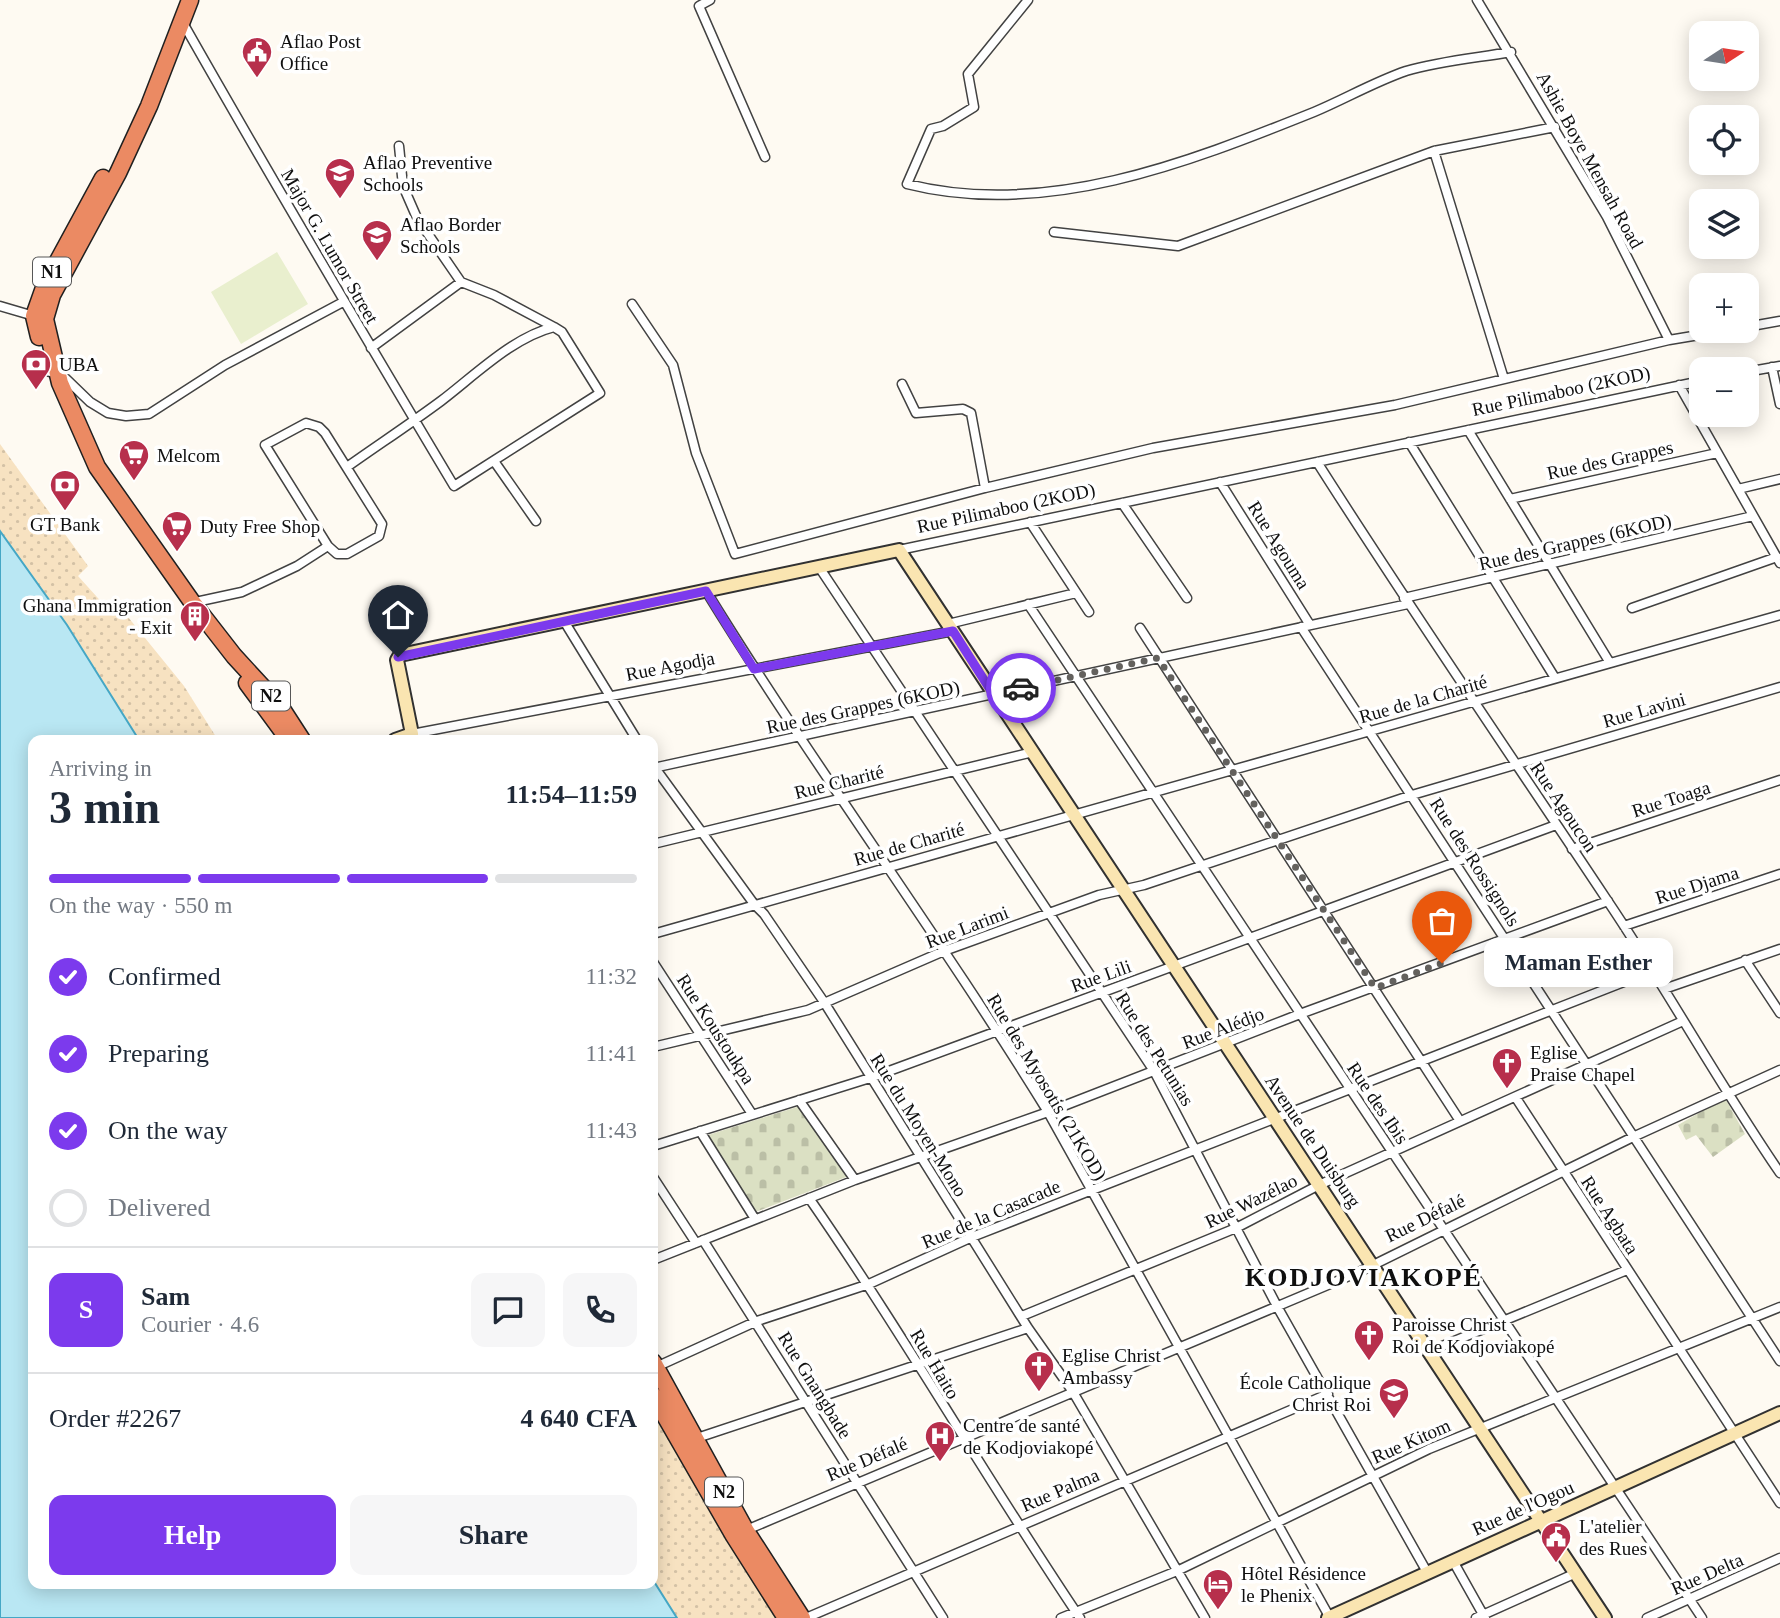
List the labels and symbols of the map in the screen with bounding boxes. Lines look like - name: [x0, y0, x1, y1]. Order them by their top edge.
- north arrow: [1689, 21, 1759, 91]
- place label: Aflao Post Office: [280, 31, 361, 74]
- public building icon: Aflao Post Office: [240, 35, 274, 79]
- street label: Ashie Boye Mensah Road: [1533, 68, 1648, 253]
- place label: Aflao Preventive Schools: [363, 152, 492, 195]
- school or university icon: Aflao Preventive Schools: [323, 156, 357, 200]
- street label: Major G. Lumor Street: [277, 165, 383, 328]
- place label: Aflao Border Schools: [400, 214, 501, 257]
- school or university icon: Aflao Border Schools: [360, 218, 394, 262]
- road number: N1: [33, 258, 71, 286]
- bank icon: UBA: [19, 347, 53, 391]
- place label: UBA: [59, 354, 99, 375]
- street label: Rue Pilimaboo (2KOD): [1470, 362, 1652, 421]
- street label: Rue des Grappes: [1545, 436, 1675, 484]
- supermarket icon: Melcom: [117, 438, 151, 482]
- place label: Melcom: [157, 445, 221, 466]
- bank icon: GT Bank: [48, 468, 82, 512]
- street label: Rue Pilimaboo (2KOD): [915, 479, 1097, 538]
- street label: Rue Agouma: [1244, 497, 1315, 593]
- supermarket icon: Duty Free Shop: [160, 509, 194, 553]
- street label: Rue des Grappes (6KOD): [1477, 510, 1673, 575]
- place label: GT Bank: [30, 514, 100, 535]
- place label: Duty Free Shop: [200, 516, 320, 537]
- pin: [368, 585, 428, 657]
- place label: Ghana Immigration - Exit: [23, 595, 173, 638]
- building icon: Ghana Immigration - Exit: [178, 599, 212, 643]
- street label: Rue Agodja: [624, 647, 717, 685]
- courier: [986, 653, 1056, 723]
- street label: Rue de la Charité: [1356, 671, 1490, 727]
- street label: Rue des Grappes (6KOD): [765, 676, 962, 739]
- road number: N2: [252, 682, 290, 710]
- street label: Rue Lavini: [1600, 688, 1688, 732]
- street label: Rue Agoucon: [1526, 758, 1602, 856]
- street label: Rue Charité: [792, 761, 886, 803]
- street label: Rue Toaga: [1629, 776, 1713, 822]
- street label: Rue des Rossignols: [1426, 794, 1524, 930]
- street label: Rue de Charité: [851, 818, 967, 870]
- street label: Rue Djama: [1653, 862, 1742, 908]
- pin: [1412, 891, 1472, 963]
- street label: Rue Larimi: [923, 902, 1011, 952]
- callout: Maman Esther: [1484, 939, 1673, 988]
- street label: Rue Lili: [1068, 955, 1134, 997]
- street label: Rue Koustoukpa: [673, 970, 760, 1089]
- street label: Rue des Petunias: [1112, 988, 1198, 1110]
- street label: Rue des Myosotis (21KOD): [982, 990, 1111, 1185]
- street label: Rue Alédjo: [1179, 1003, 1267, 1053]
- place label: Eglise Praise Chapel: [1530, 1042, 1635, 1085]
- church icon: Eglise Praise Chapel: [1490, 1046, 1524, 1090]
- street label: Rue du Moyen-Mono: [866, 1050, 972, 1200]
- street label: Rue des Ibis: [1343, 1058, 1413, 1148]
- street label: Avenue de Duisburg: [1261, 1071, 1365, 1212]
- street label: Rue Wazélao: [1201, 1170, 1301, 1232]
- street label: Rue Agbata: [1577, 1172, 1643, 1259]
- street label: Rue de la Casacade: [919, 1175, 1063, 1253]
- street label: Rue Défalé: [1382, 1190, 1468, 1246]
- district label: KODJOVIAKOPÉ: [1245, 1263, 1483, 1292]
- place label: Paroisse Christ Roi de Kodjoviakopé: [1392, 1314, 1555, 1357]
- church icon: Paroisse Christ Roi de Kodjoviakopé: [1352, 1318, 1386, 1362]
- street label: Rue Haito: [906, 1325, 964, 1403]
- street label: Rue Gnangbade: [774, 1328, 856, 1442]
- place label: Eglise Christ Ambassy: [1062, 1345, 1161, 1388]
- church icon: Eglise Christ Ambassy: [1022, 1349, 1056, 1393]
- place label: École Catholique Christ Roi: [1240, 1372, 1371, 1415]
- school or university icon: École Catholique Christ Roi: [1377, 1376, 1411, 1420]
- street label: Rue Kitom: [1368, 1414, 1454, 1468]
- place label: Centre de santé de Kodjoviakopé: [963, 1415, 1093, 1458]
- hospital icon: Centre de santé de Kodjoviakopé: [923, 1419, 957, 1463]
- street label: Rue Défalé: [823, 1433, 911, 1485]
- street label: Rue Palma: [1018, 1464, 1103, 1516]
- street label: Rue de l'Ogou: [1469, 1476, 1577, 1540]
- road number: N2: [705, 1478, 743, 1506]
- place label: L'atelier des Rues: [1579, 1516, 1647, 1559]
- public building icon: L'atelier des Rues: [1539, 1520, 1573, 1564]
- street label: Rue Delta: [1668, 1549, 1747, 1599]
- place label: Hôtel Résidence le Phenix: [1241, 1563, 1366, 1606]
- hotel icon: Hôtel Résidence le Phenix: [1201, 1567, 1235, 1611]

